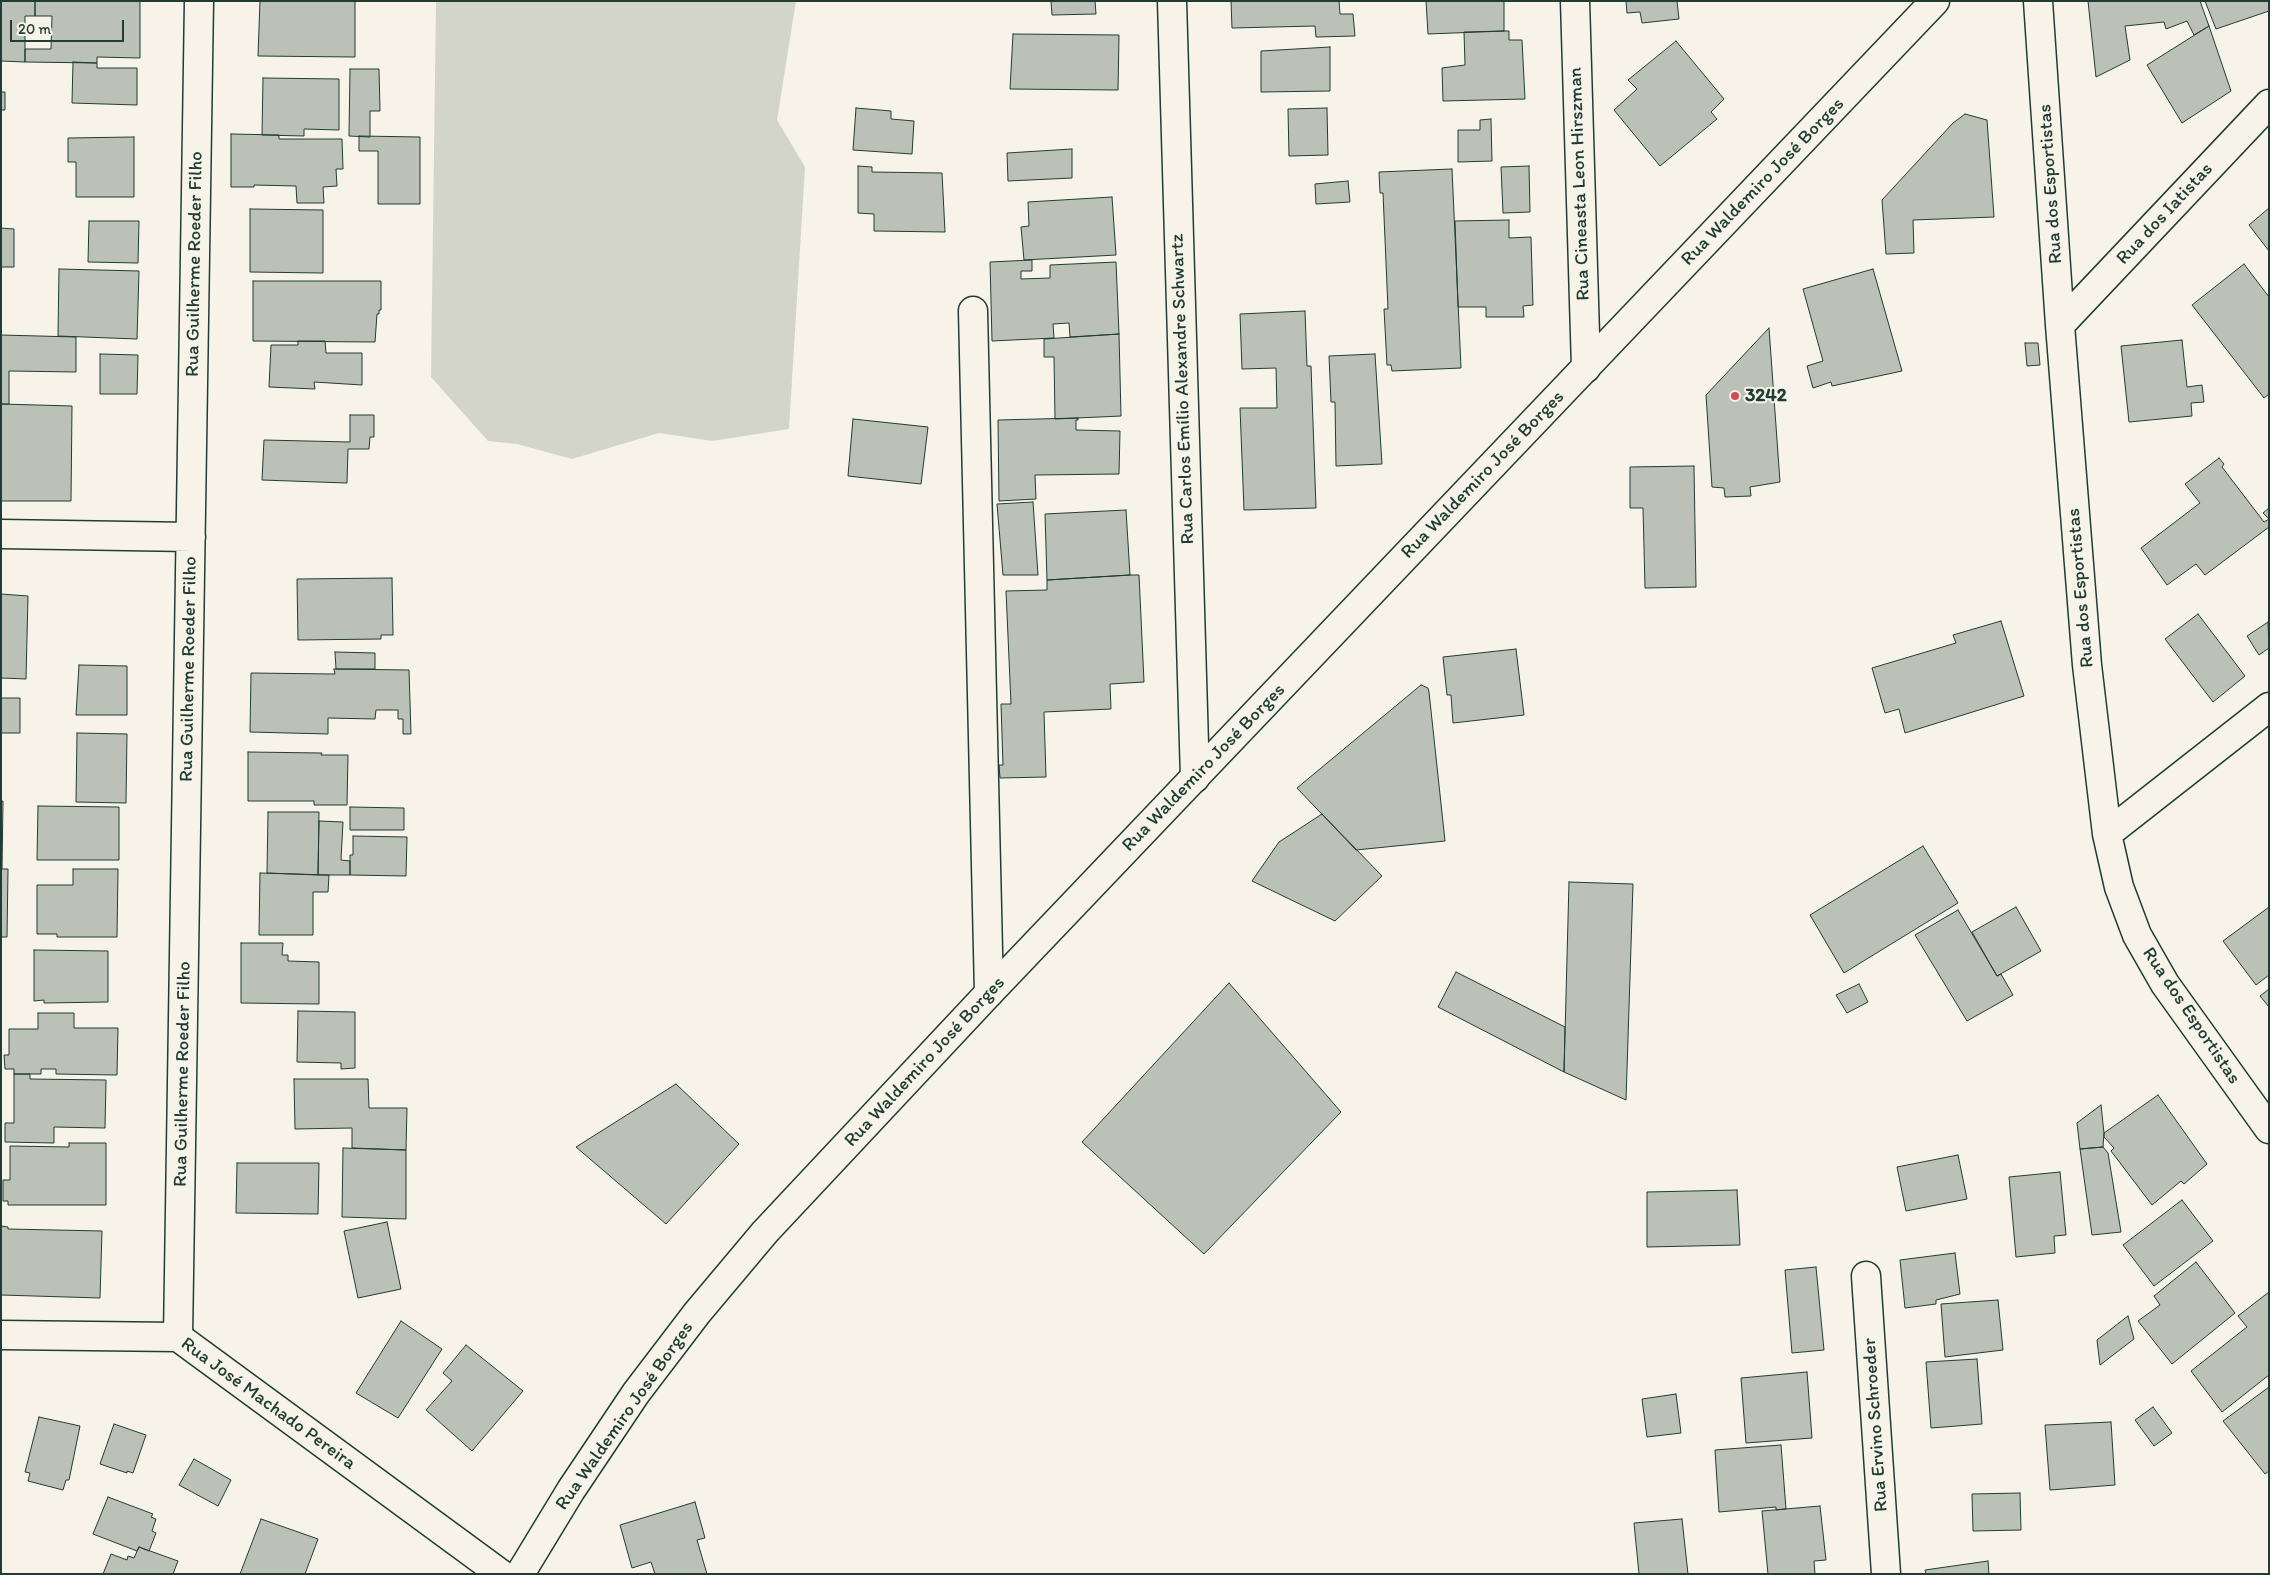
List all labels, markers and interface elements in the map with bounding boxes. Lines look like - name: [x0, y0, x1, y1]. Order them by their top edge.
- scale bar: [12, 10, 126, 42]
- text: 20 m: [18, 20, 51, 38]
- street label: Rua Cineasta Leon Hirszman: [1565, 67, 1595, 301]
- street label: Rua Waldemiro José Borges: [1677, 93, 1849, 271]
- street label: Rua dos Esportistas: [2034, 103, 2068, 265]
- street label: Rua Guilherme Roeder Filho: [182, 151, 208, 377]
- street label: Rua dos Iatistas: [2112, 158, 2218, 270]
- street label: Rua Carlos Emílio Alexandre Schwartz: [1166, 233, 1200, 545]
- place label: 3242: [1745, 385, 1787, 407]
- street label: Rua Waldemiro José Borges: [1397, 386, 1569, 564]
- marker: 3242: [1729, 390, 1741, 402]
- street label: Rua dos Esportistas: [2063, 507, 2099, 669]
- street label: Rua Guilherme Roeder Filho: [176, 556, 202, 782]
- street label: Rua Waldemiro José Borges: [1118, 679, 1290, 857]
- street label: Rua dos Esportistas: [2137, 943, 2245, 1089]
- street label: Rua Guilherme Roeder Filho: [170, 961, 196, 1187]
- street label: Rua Waldemiro José Borges: [840, 972, 1010, 1152]
- street label: Rua Waldemiro José Borges: [551, 1317, 699, 1515]
- street label: Rua José Machado Pereira: [176, 1333, 360, 1475]
- street label: Rua Ervino Schroeder: [1859, 1337, 1893, 1513]

